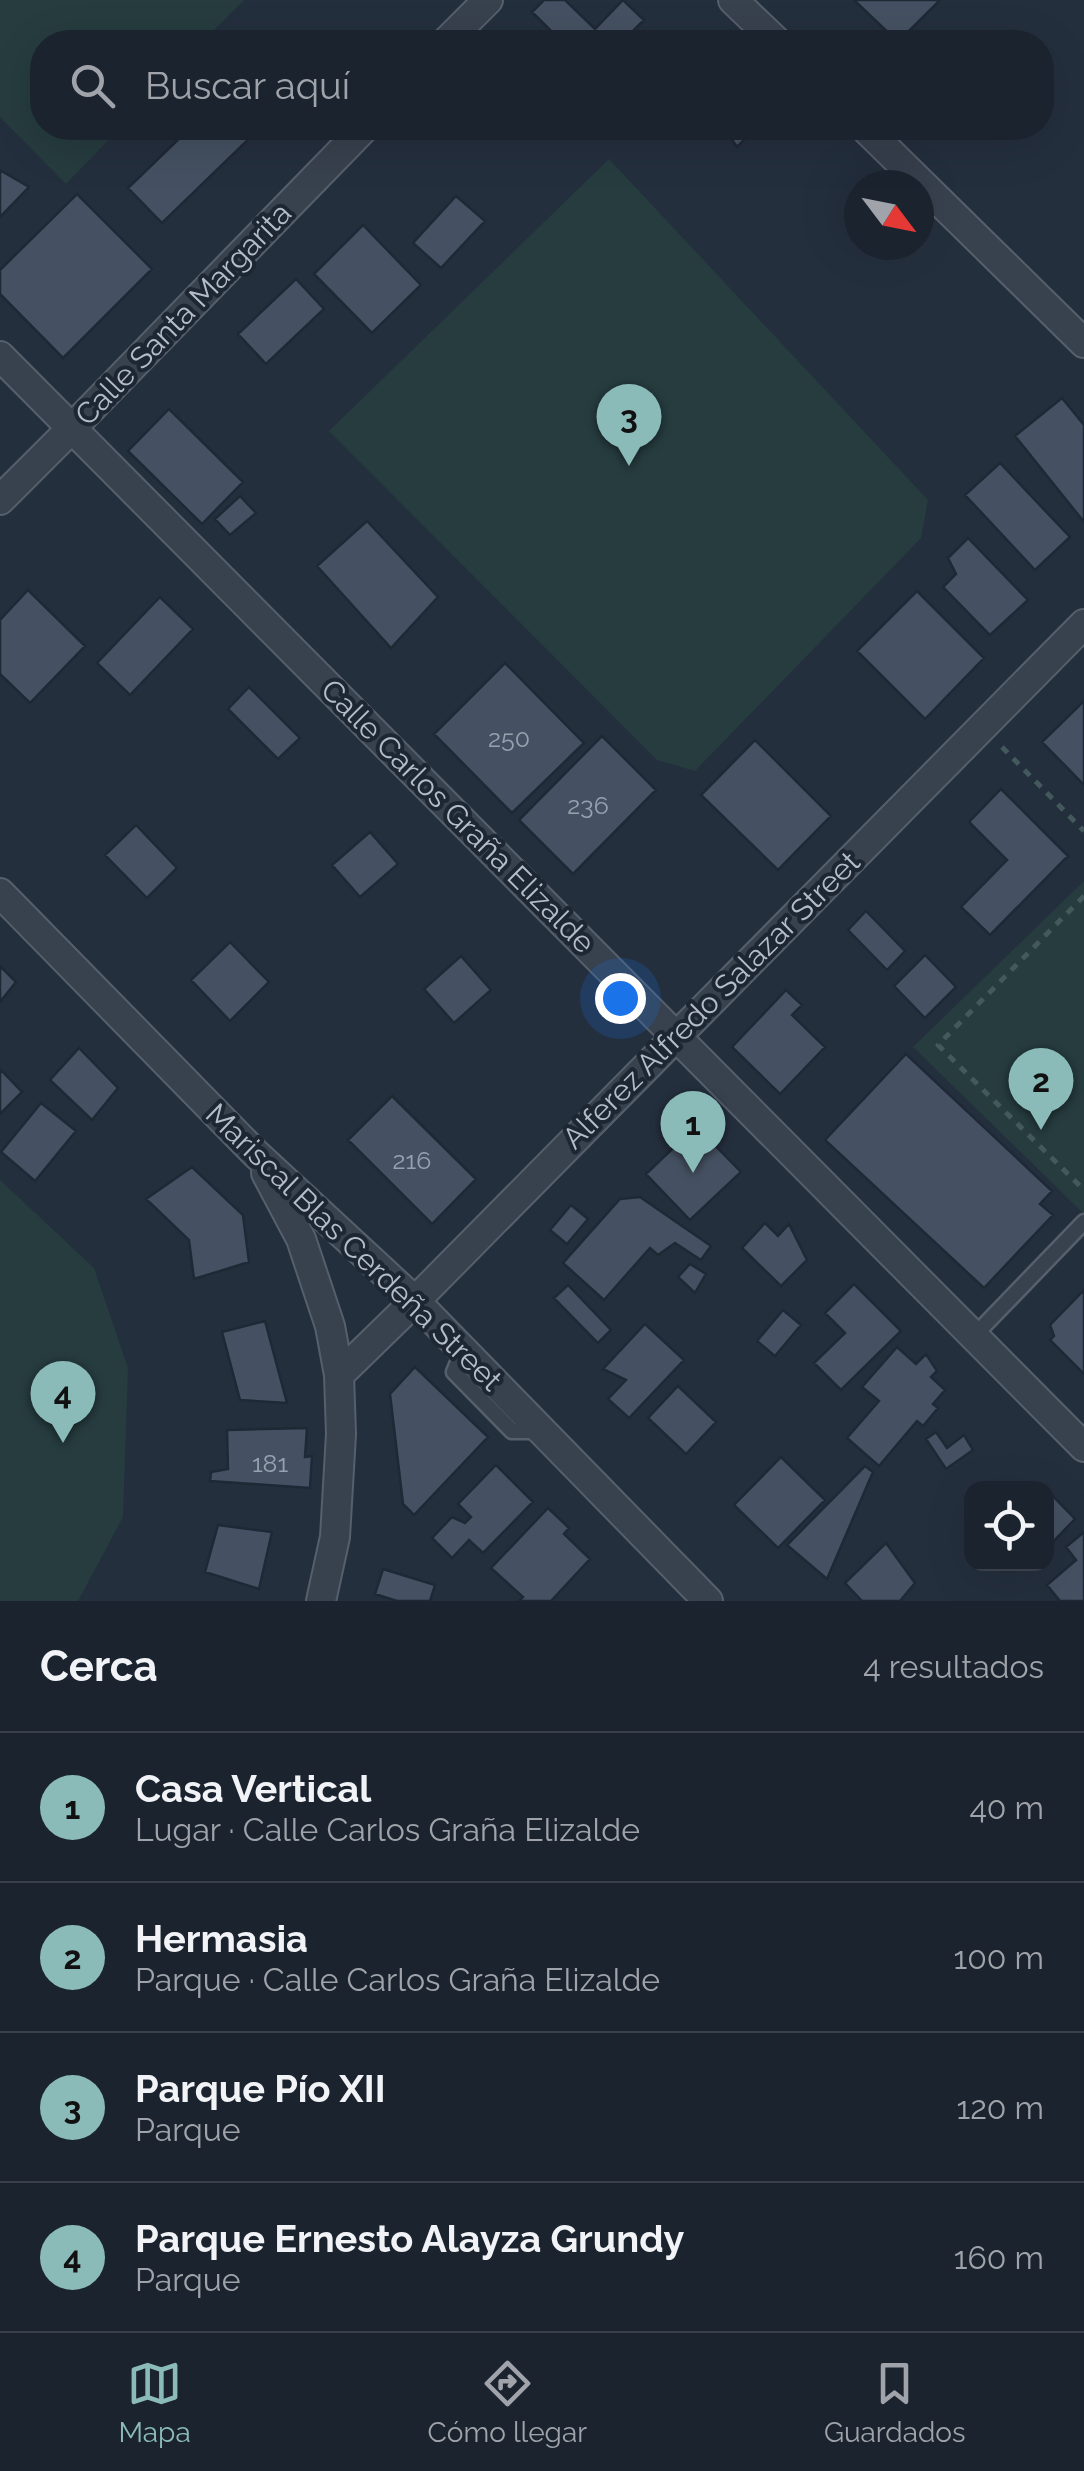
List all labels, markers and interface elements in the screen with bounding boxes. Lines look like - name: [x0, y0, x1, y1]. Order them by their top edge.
- search box: [30, 30, 1054, 140]
- icon: search: [65, 58, 120, 113]
- text: Buscar aquí: [145, 63, 350, 108]
- north arrow: [844, 170, 934, 260]
- street label: Calle Santa Margarita: [68, 196, 298, 432]
- pin: 3: [596, 384, 662, 466]
- street label: Calle Carlos Graña Elizalde: [314, 672, 602, 960]
- house number: 250: [488, 723, 530, 753]
- house number: 236: [567, 790, 609, 820]
- street label: Alferez Alfredo Salazar Street: [555, 844, 867, 1156]
- your location: [595, 973, 646, 1024]
- pin: 2: [1008, 1048, 1074, 1130]
- pin: 1: [660, 1090, 726, 1173]
- street label: Mariscal Blas Cerdeña Street: [199, 1096, 509, 1398]
- house number: 216: [393, 1145, 431, 1175]
- pin: 4: [30, 1360, 96, 1443]
- house number: 181: [252, 1448, 288, 1478]
- map controls: [964, 1481, 1054, 1571]
- button: locate: [964, 1481, 1054, 1571]
- text: Cerca: [40, 1642, 158, 1691]
- text: 4 resultados: [863, 1648, 1044, 1685]
- text: Casa Vertical: [135, 1766, 371, 1811]
- text: 1: [65, 1789, 80, 1826]
- text: 40 m: [969, 1789, 1044, 1826]
- text: Lugar · Calle Carlos Graña Elizalde: [135, 1811, 640, 1848]
- text: Hermasia: [135, 1916, 308, 1961]
- text: 2: [63, 1939, 82, 1976]
- text: 100 m: [954, 1939, 1044, 1976]
- text: Parque · Calle Carlos Graña Elizalde: [135, 1961, 660, 1998]
- text: Parque Pío XII: [135, 2066, 386, 2111]
- text: 3: [64, 2089, 81, 2126]
- text: 120 m: [956, 2089, 1044, 2126]
- text: Parque: [135, 2111, 240, 2148]
- text: Parque Ernesto Alayza Grundy: [135, 2216, 684, 2261]
- text: 4: [63, 2239, 82, 2276]
- text: 160 m: [954, 2239, 1044, 2276]
- text: Parque: [135, 2261, 240, 2298]
- tab: Mapa: [118, 2356, 191, 2449]
- tab: Cómo llegar: [428, 2356, 587, 2449]
- tab: Guardados: [824, 2356, 966, 2449]

